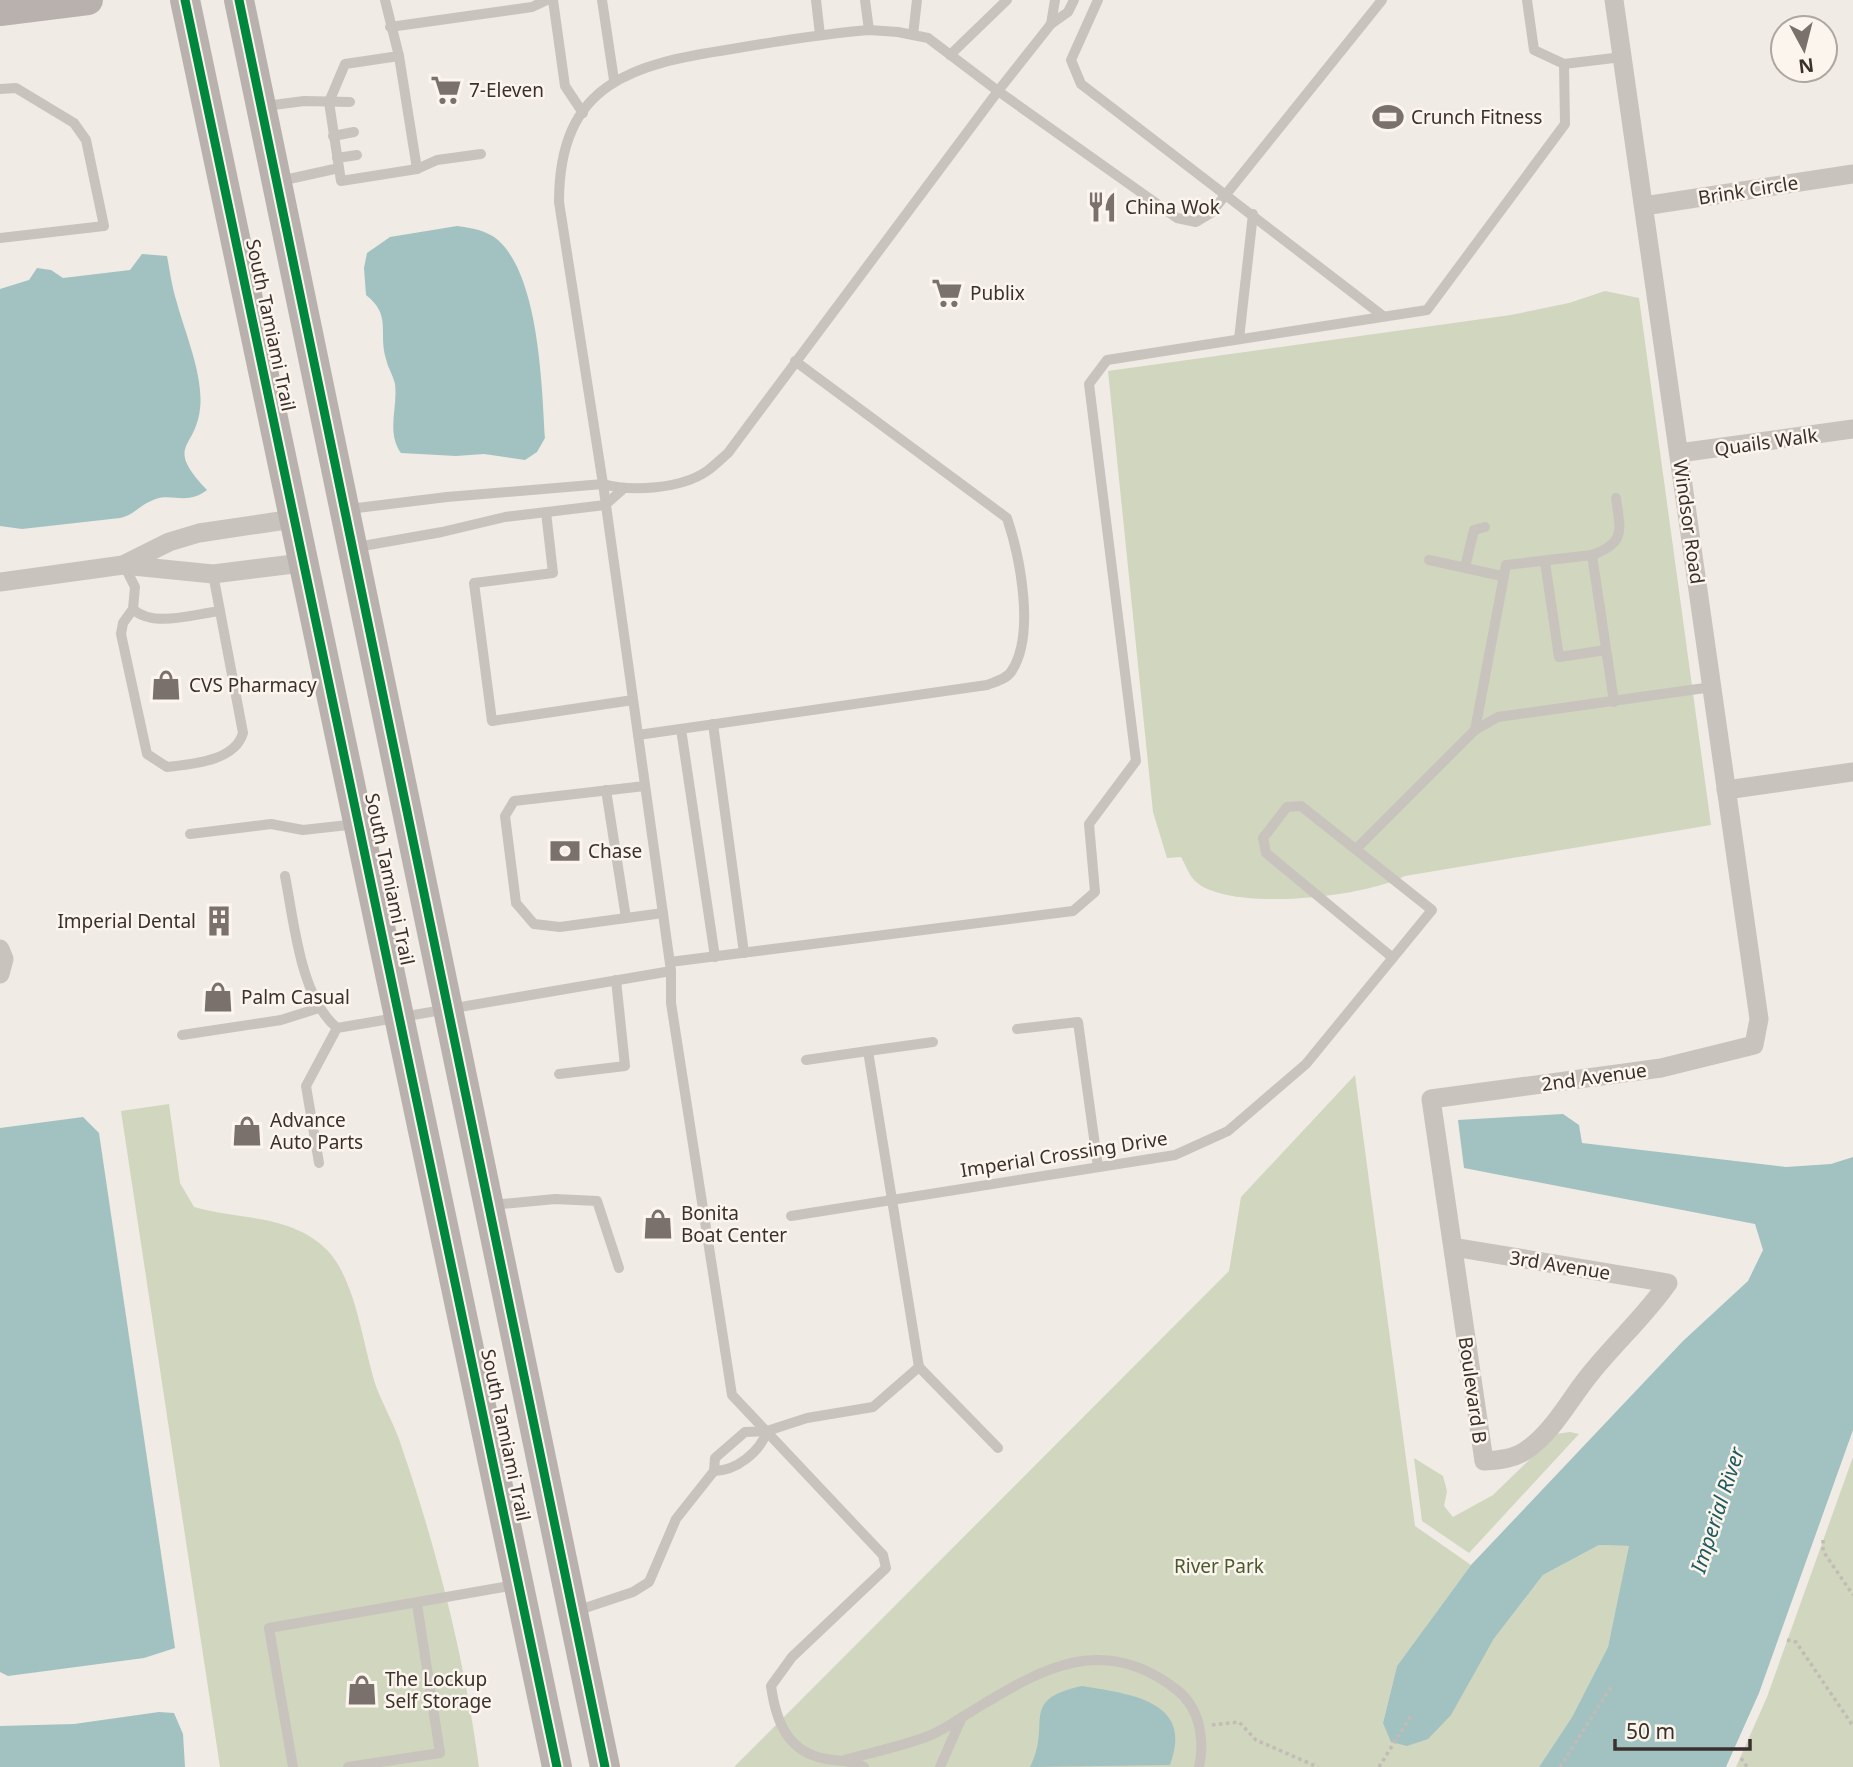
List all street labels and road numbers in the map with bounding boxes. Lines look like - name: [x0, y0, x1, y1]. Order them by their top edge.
- street label: Brink Circle: [1696, 169, 1800, 211]
- street label: South Tamiami Trail: [240, 237, 302, 413]
- street label: Quails Walk: [1713, 422, 1819, 462]
- street label: Windsor Road: [1667, 458, 1711, 586]
- street label: South Tamiami Trail: [359, 791, 421, 967]
- street label: 2nd Avenue: [1540, 1057, 1648, 1097]
- street label: Imperial Crossing Drive: [959, 1125, 1169, 1183]
- street label: 3rd Avenue: [1508, 1244, 1612, 1286]
- street label: Boulevard B: [1453, 1335, 1493, 1445]
- street label: South Tamiami Trail: [475, 1347, 537, 1523]

